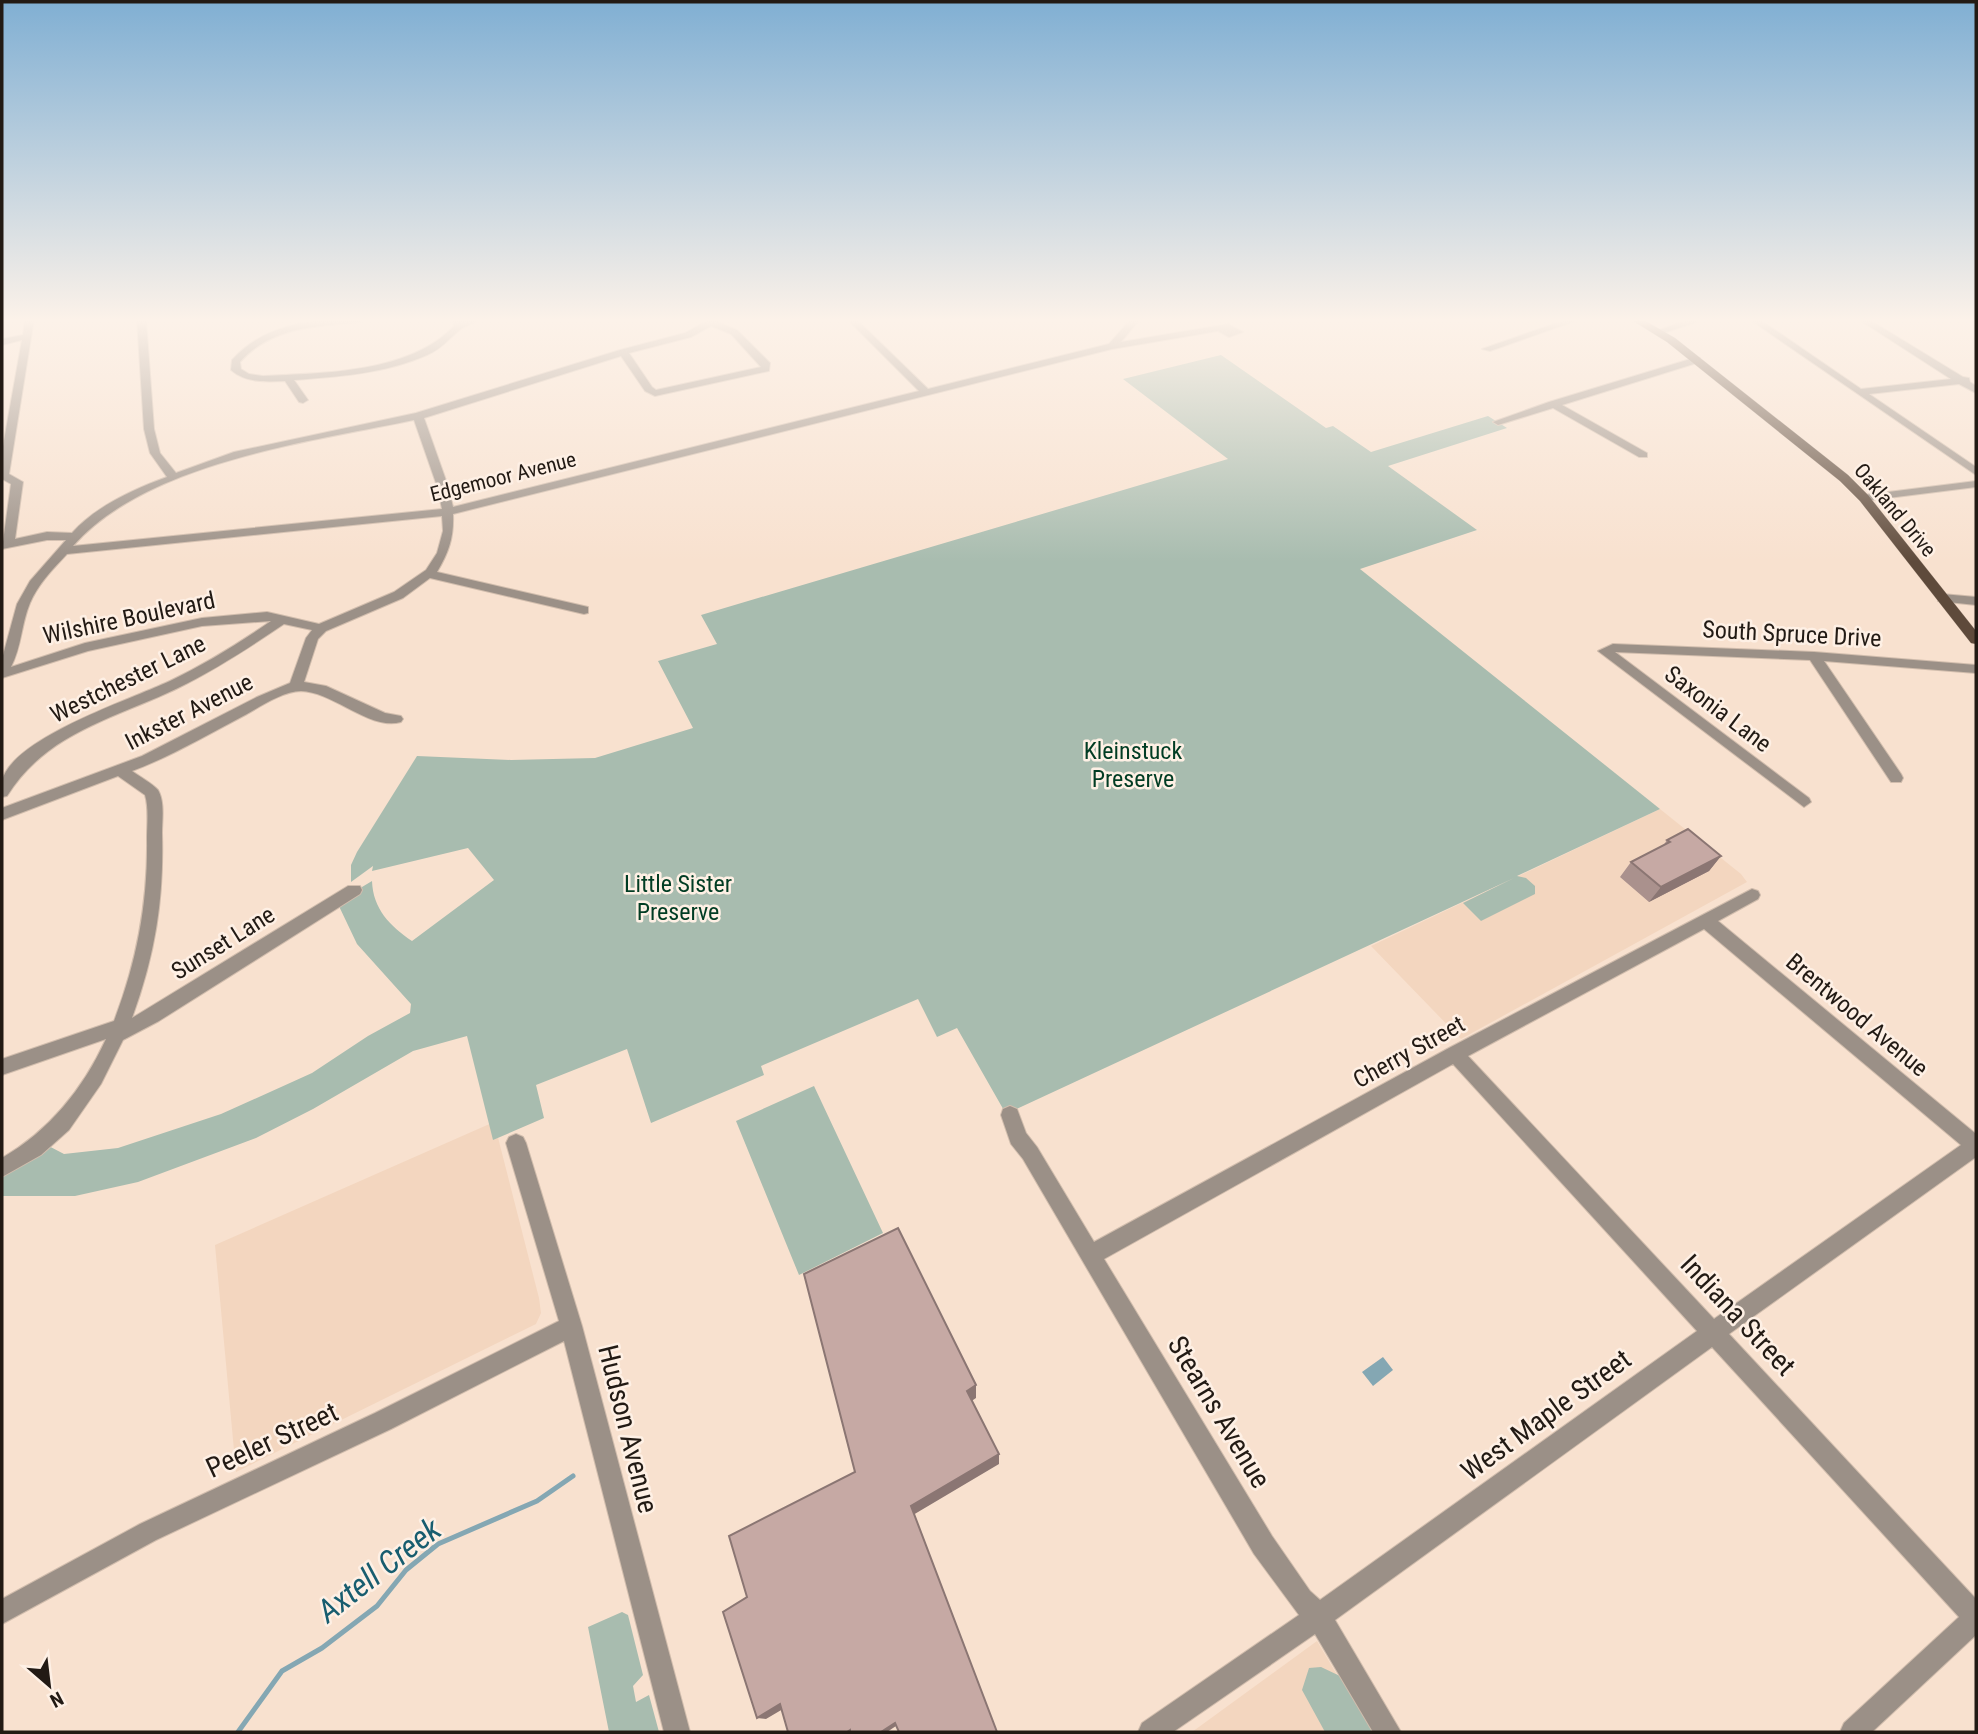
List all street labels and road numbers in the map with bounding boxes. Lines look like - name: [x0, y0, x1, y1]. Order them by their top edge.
- street label: Edgemoor Avenue: [428, 447, 579, 507]
- street label: Oakland Drive: [1849, 458, 1941, 562]
- street label: Wilshire Boulevard: [40, 586, 218, 650]
- street label: South Spruce Drive: [1702, 615, 1882, 653]
- street label: Westchester Lane: [46, 629, 210, 729]
- street label: Saxonia Lane: [1659, 660, 1777, 758]
- street label: Inkster Avenue: [120, 668, 258, 756]
- street label: Sunset Lane: [166, 900, 280, 986]
- street label: Brentwood Avenue: [1780, 948, 1934, 1082]
- street label: Cherry Street: [1348, 1010, 1470, 1094]
- street label: Indiana Street: [1674, 1248, 1802, 1382]
- street label: Stearns Avenue: [1161, 1330, 1277, 1494]
- street label: Hudson Avenue: [591, 1341, 665, 1517]
- street label: West Maple Street: [1455, 1342, 1637, 1488]
- street label: Peeler Street: [201, 1395, 343, 1485]

